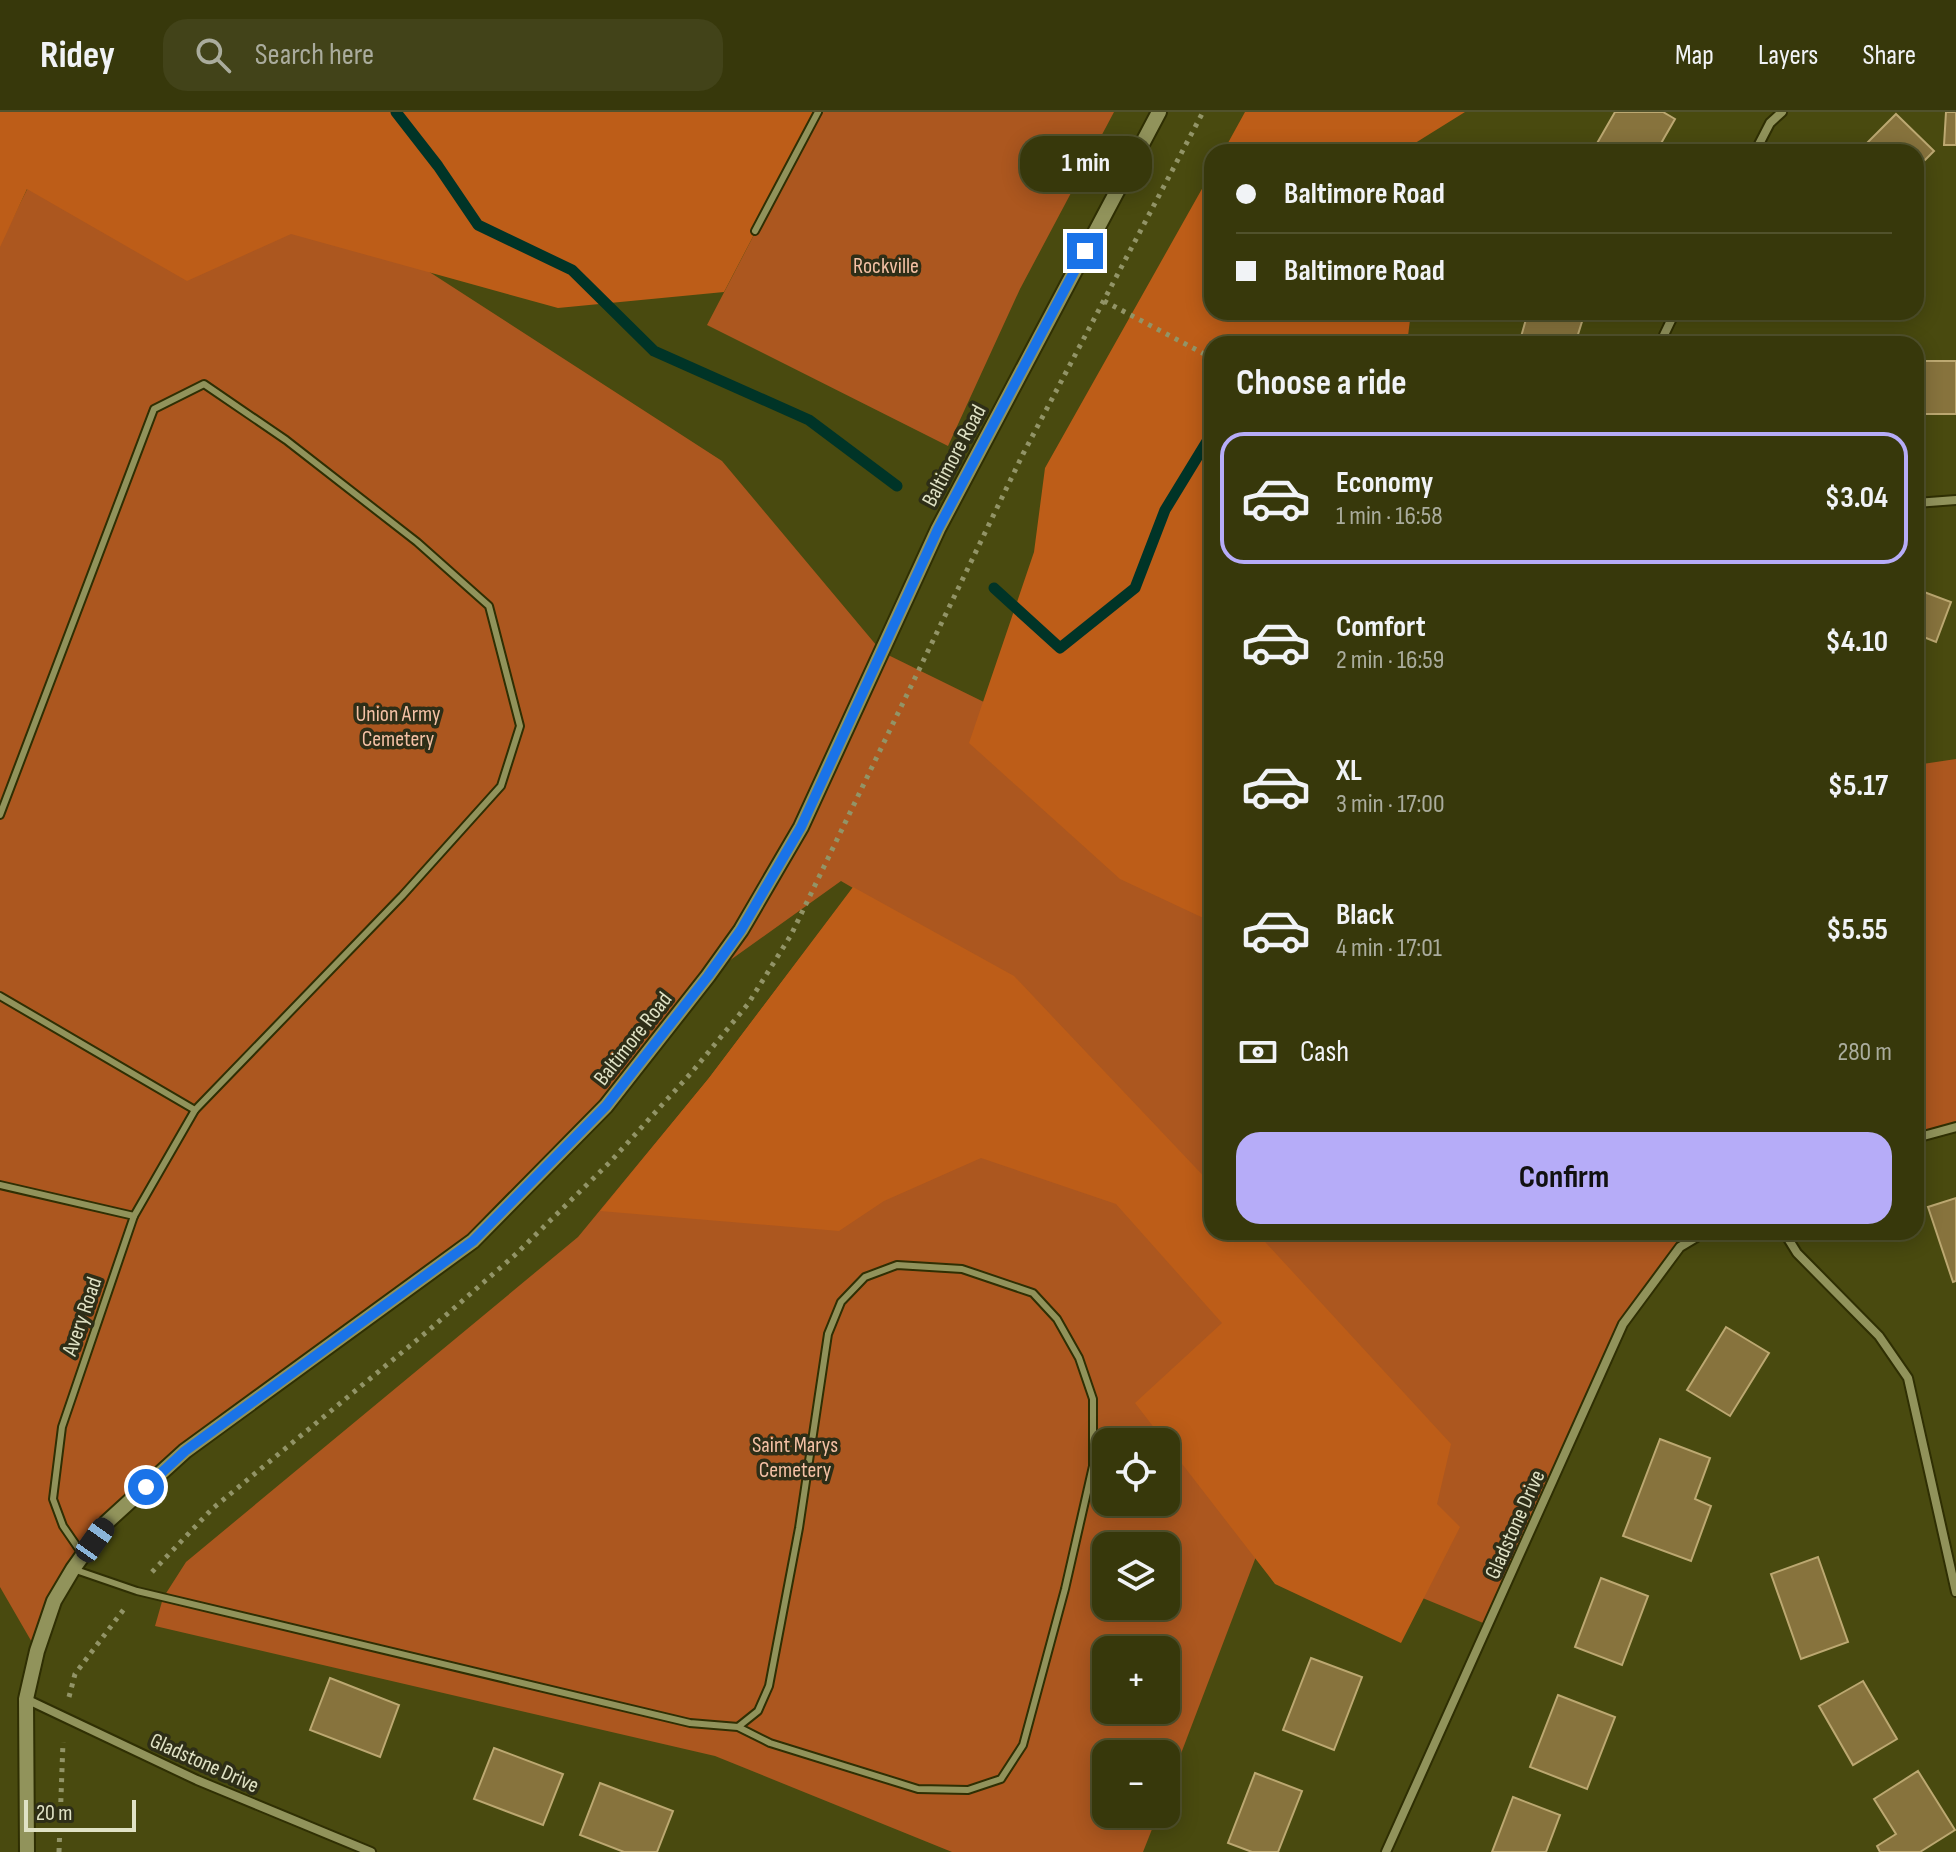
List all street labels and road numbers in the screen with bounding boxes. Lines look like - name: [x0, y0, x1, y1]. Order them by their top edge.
- street label: Baltimore Road: [916, 400, 992, 511]
- street label: Baltimore Road: [588, 987, 678, 1091]
- street label: Avery Road: [56, 1274, 108, 1360]
- street label: Gladstone Drive: [1479, 1466, 1551, 1583]
- street label: Gladstone Drive: [146, 1727, 263, 1799]

